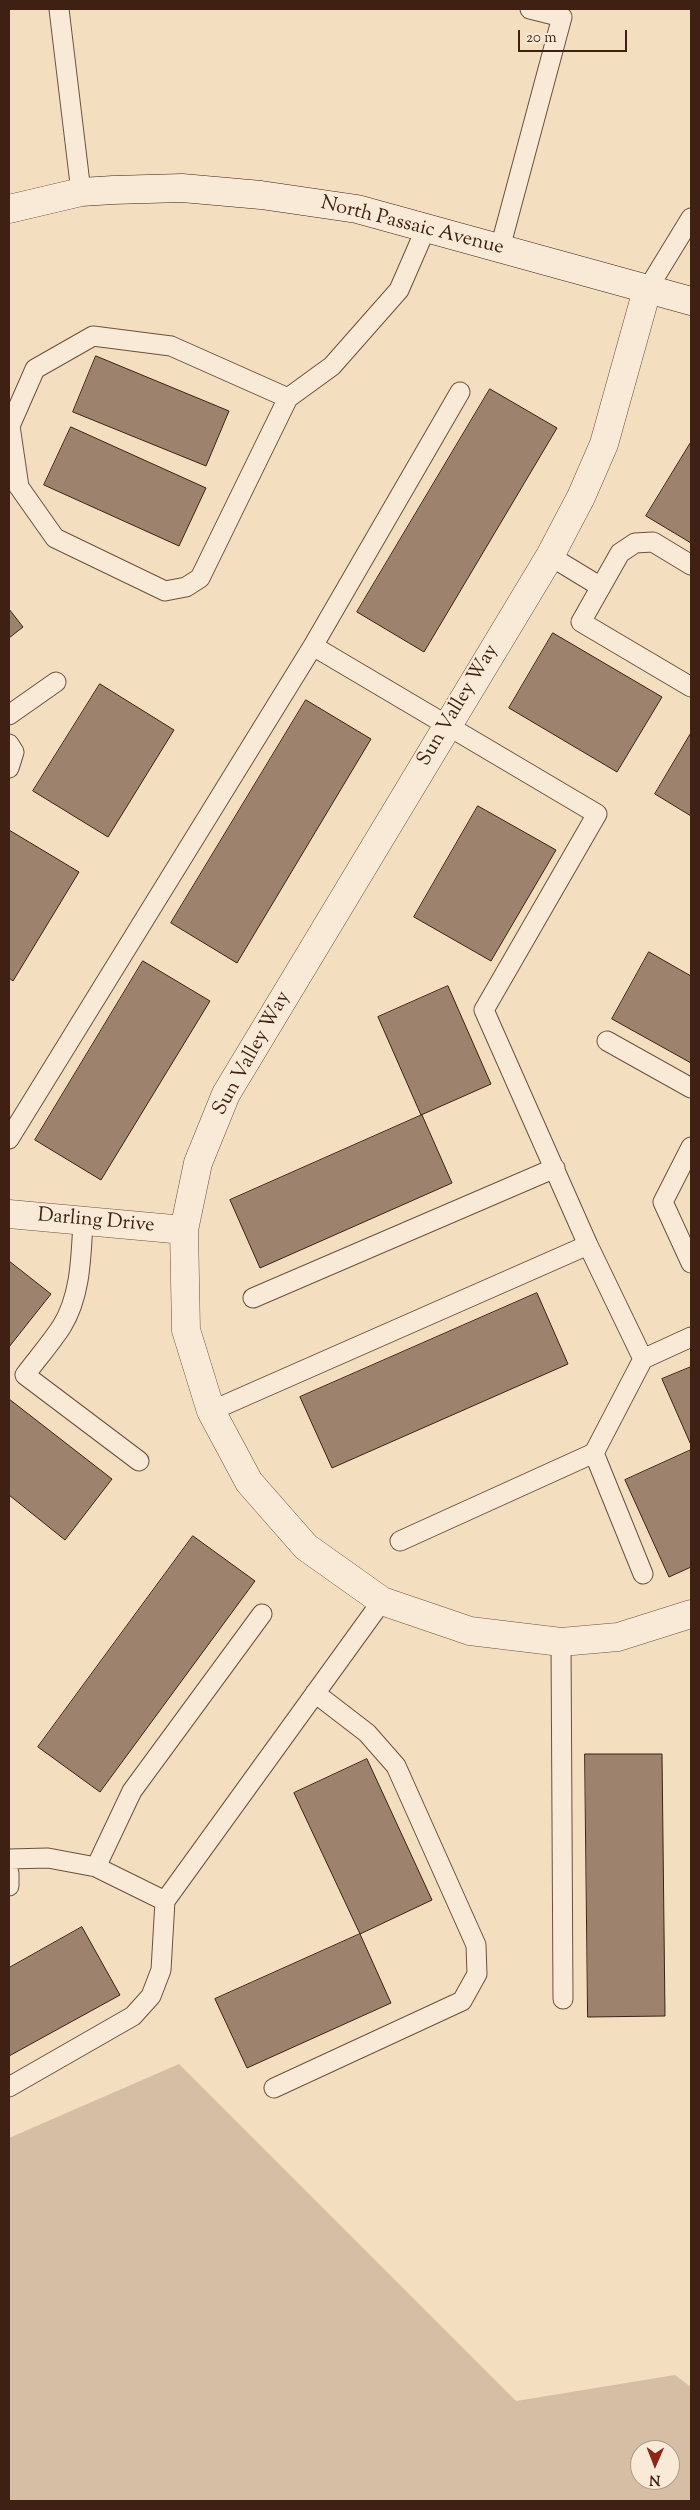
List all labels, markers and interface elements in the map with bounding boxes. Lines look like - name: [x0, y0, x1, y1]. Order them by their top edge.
- scale bar: [520, 20, 629, 52]
- text: 20 m: [526, 28, 557, 49]
- street label: North Passaic Avenue: [318, 193, 506, 261]
- street label: Sun Valley Way: [413, 641, 505, 771]
- street label: Sun Valley Way: [209, 988, 297, 1120]
- street label: Darling Drive: [37, 1205, 155, 1239]
- north arrow: [630, 2440, 680, 2490]
- text: N: [649, 2469, 661, 2489]

